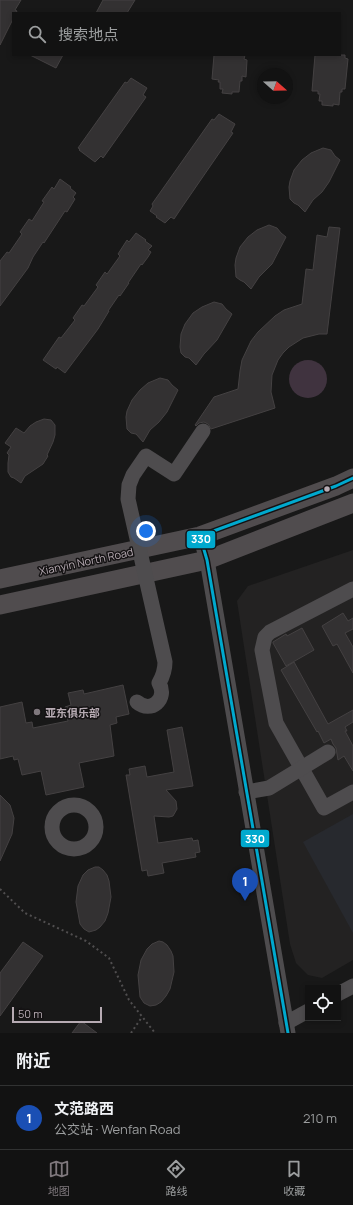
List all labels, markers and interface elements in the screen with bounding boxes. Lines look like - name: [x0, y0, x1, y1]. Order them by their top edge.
- search box: [12, 12, 341, 56]
- icon: search: [26, 23, 48, 45]
- text: 搜索地点: [58, 24, 118, 45]
- north arrow: [257, 68, 293, 104]
- unlabelled marker: [322, 484, 332, 494]
- your location: [136, 521, 156, 541]
- line badge: 330: [186, 530, 216, 549]
- text: 330: [191, 531, 211, 546]
- street label: Xianyin North Road: [37, 544, 135, 578]
- place label: 亚东俱乐部: [45, 705, 100, 720]
- marker: 亚东俱乐部: [32, 707, 42, 717]
- line badge: 330: [240, 829, 270, 848]
- text: 330: [245, 831, 265, 846]
- pin: 1: [232, 868, 258, 901]
- map controls: [305, 985, 341, 1021]
- button: locate: [305, 985, 341, 1021]
- scale bar: [12, 1005, 102, 1024]
- text: 50 m: [18, 1006, 43, 1021]
- text: 附近: [16, 1049, 50, 1072]
- text: 文范路西: [54, 1098, 114, 1119]
- text: 1: [26, 1109, 32, 1127]
- text: 210 m: [303, 1109, 337, 1127]
- text: 公交站 · Wenfan Road: [54, 1120, 180, 1138]
- tab: 地图: [48, 1158, 70, 1198]
- tab: 路线: [165, 1158, 187, 1198]
- tab: 收藏: [283, 1158, 305, 1198]

